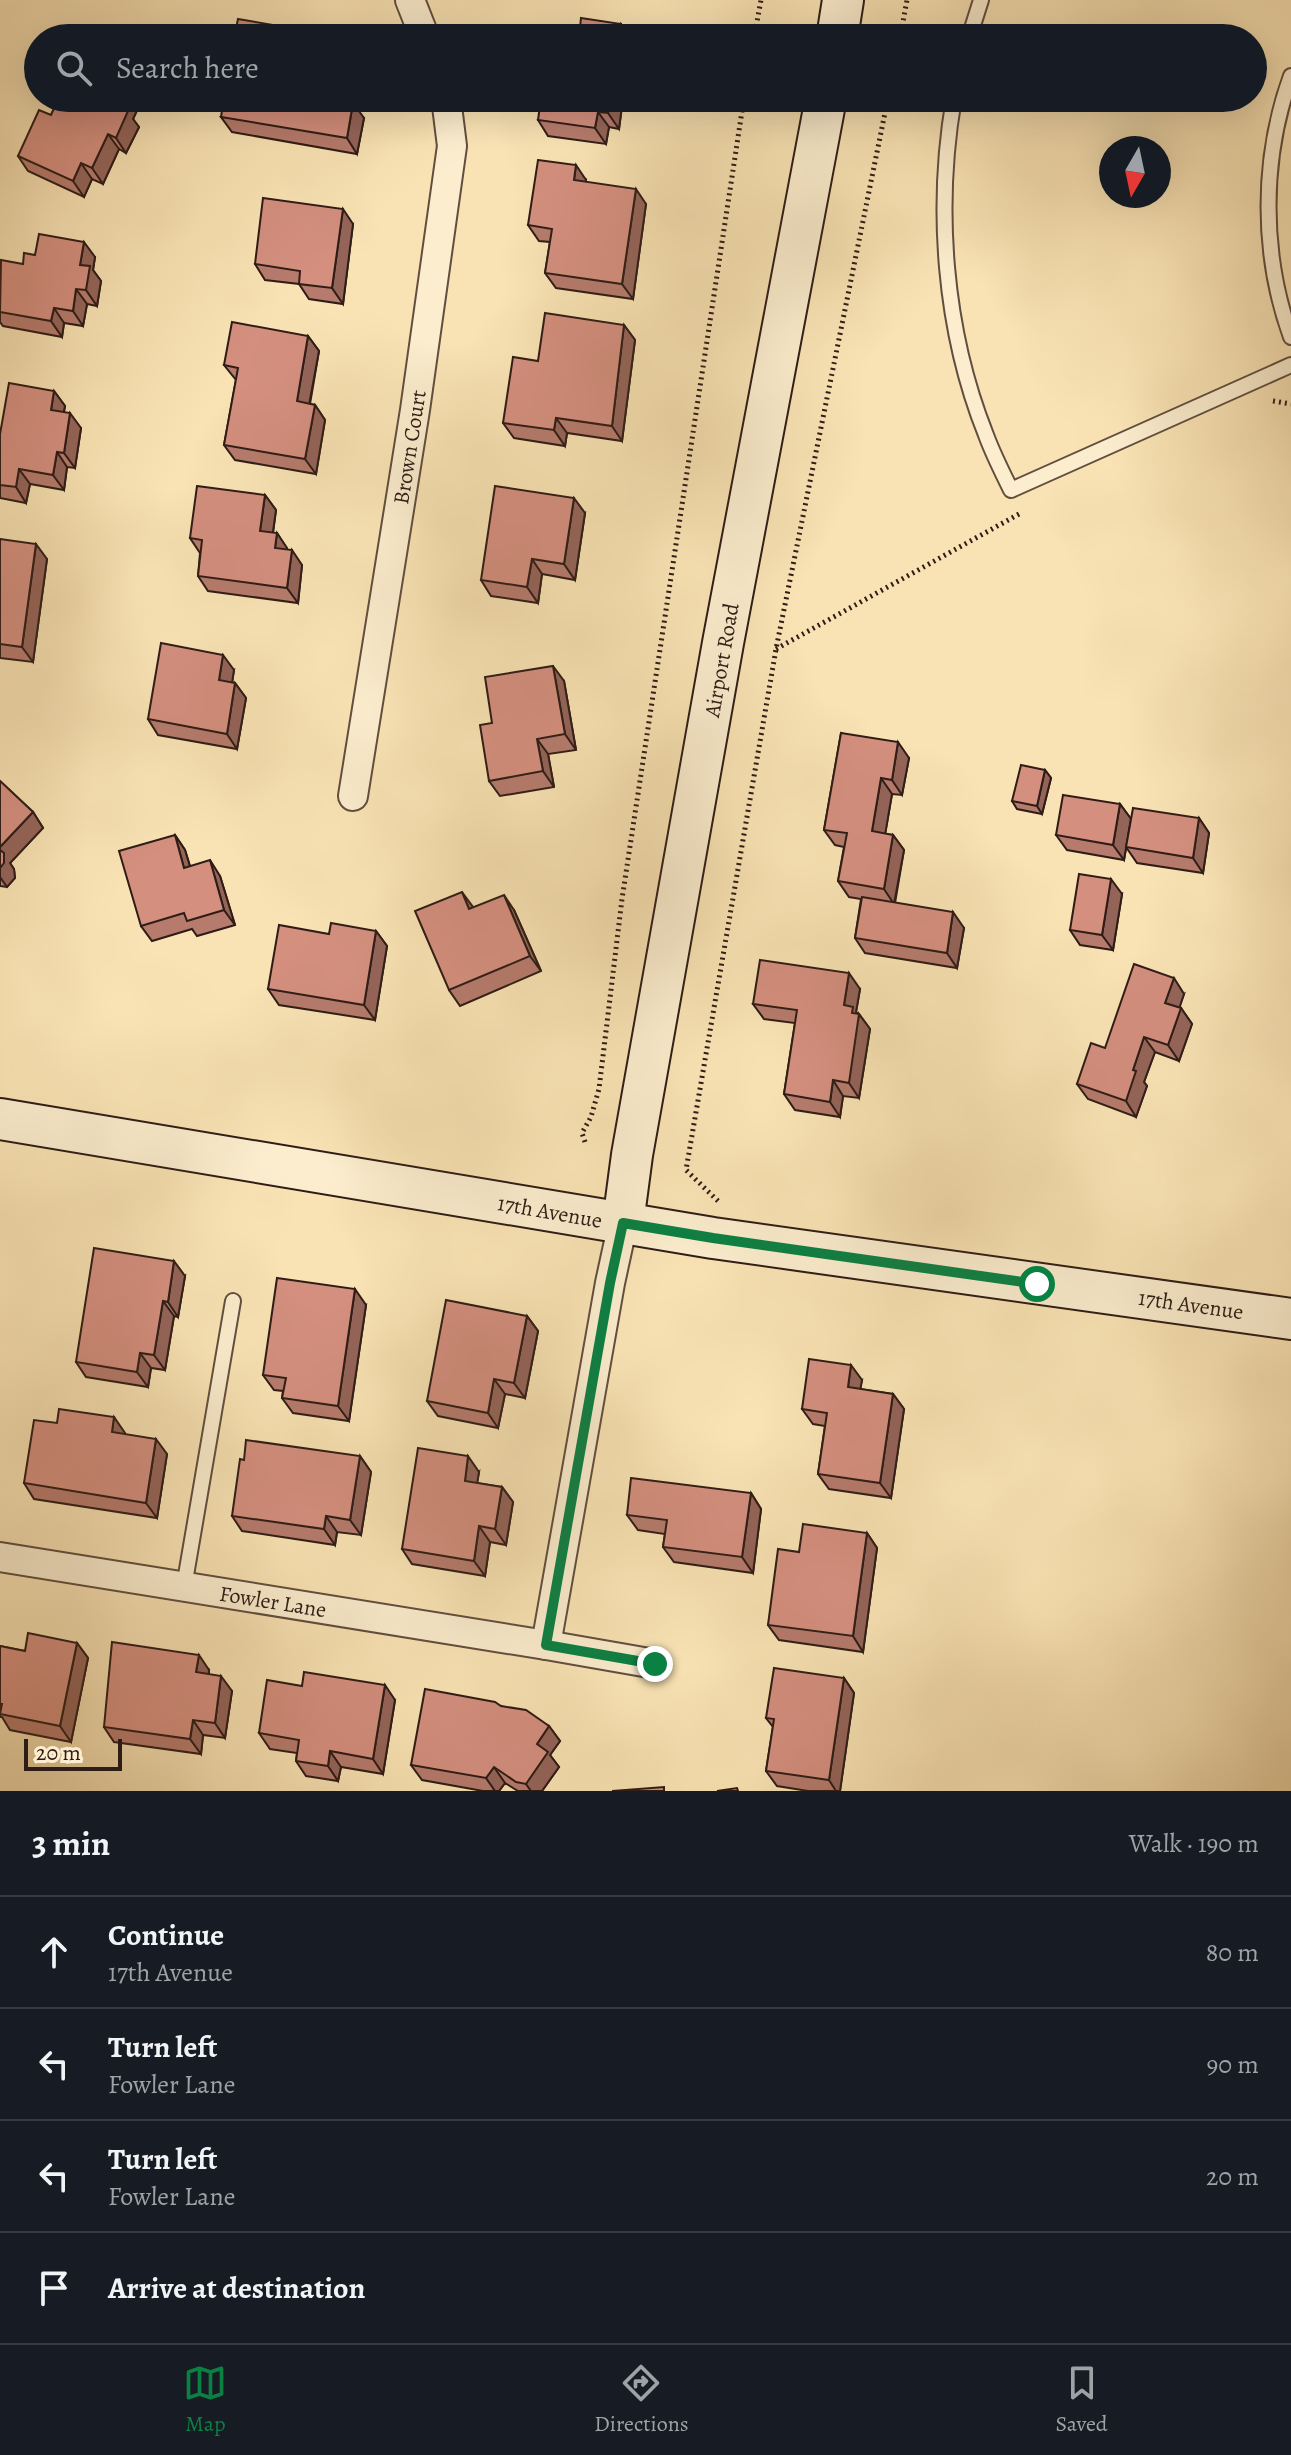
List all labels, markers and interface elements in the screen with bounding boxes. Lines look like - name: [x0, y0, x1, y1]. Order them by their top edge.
- search box: [24, 24, 1267, 112]
- icon: search: [52, 46, 96, 90]
- text: Search here: [116, 48, 259, 88]
- north arrow: [1099, 136, 1171, 208]
- street label: Brown Court: [386, 388, 434, 507]
- street label: Airport Road: [697, 601, 747, 721]
- street label: 17th Avenue: [495, 1188, 604, 1236]
- route start: [1019, 1266, 1055, 1302]
- street label: 17th Avenue: [1136, 1283, 1245, 1327]
- street label: Fowler Lane: [217, 1579, 328, 1625]
- route end: [637, 1646, 673, 1682]
- scale bar: [24, 1735, 122, 1771]
- text: 20 m: [36, 1738, 81, 1768]
- text: 3 min: [32, 1820, 110, 1867]
- text: Walk · 190 m: [1129, 1826, 1259, 1861]
- text: Continue: [108, 1915, 224, 1955]
- icon: ahead: [32, 1930, 76, 1974]
- text: 80 m: [1206, 1935, 1259, 1970]
- text: 17th Avenue: [108, 1955, 233, 1990]
- text: Turn left: [108, 2027, 217, 2067]
- icon: left: [32, 2042, 76, 2086]
- text: 90 m: [1207, 2047, 1259, 2082]
- text: Fowler Lane: [108, 2067, 235, 2102]
- text: Turn left: [108, 2139, 217, 2179]
- icon: left: [32, 2154, 76, 2198]
- text: 20 m: [1206, 2159, 1259, 2194]
- text: Fowler Lane: [108, 2179, 235, 2214]
- icon: arrive: [32, 2266, 76, 2310]
- text: Arrive at destination: [108, 2268, 365, 2308]
- tab: Map: [183, 2361, 227, 2439]
- tab: Directions: [594, 2361, 689, 2439]
- tab: Saved: [1055, 2361, 1108, 2439]

